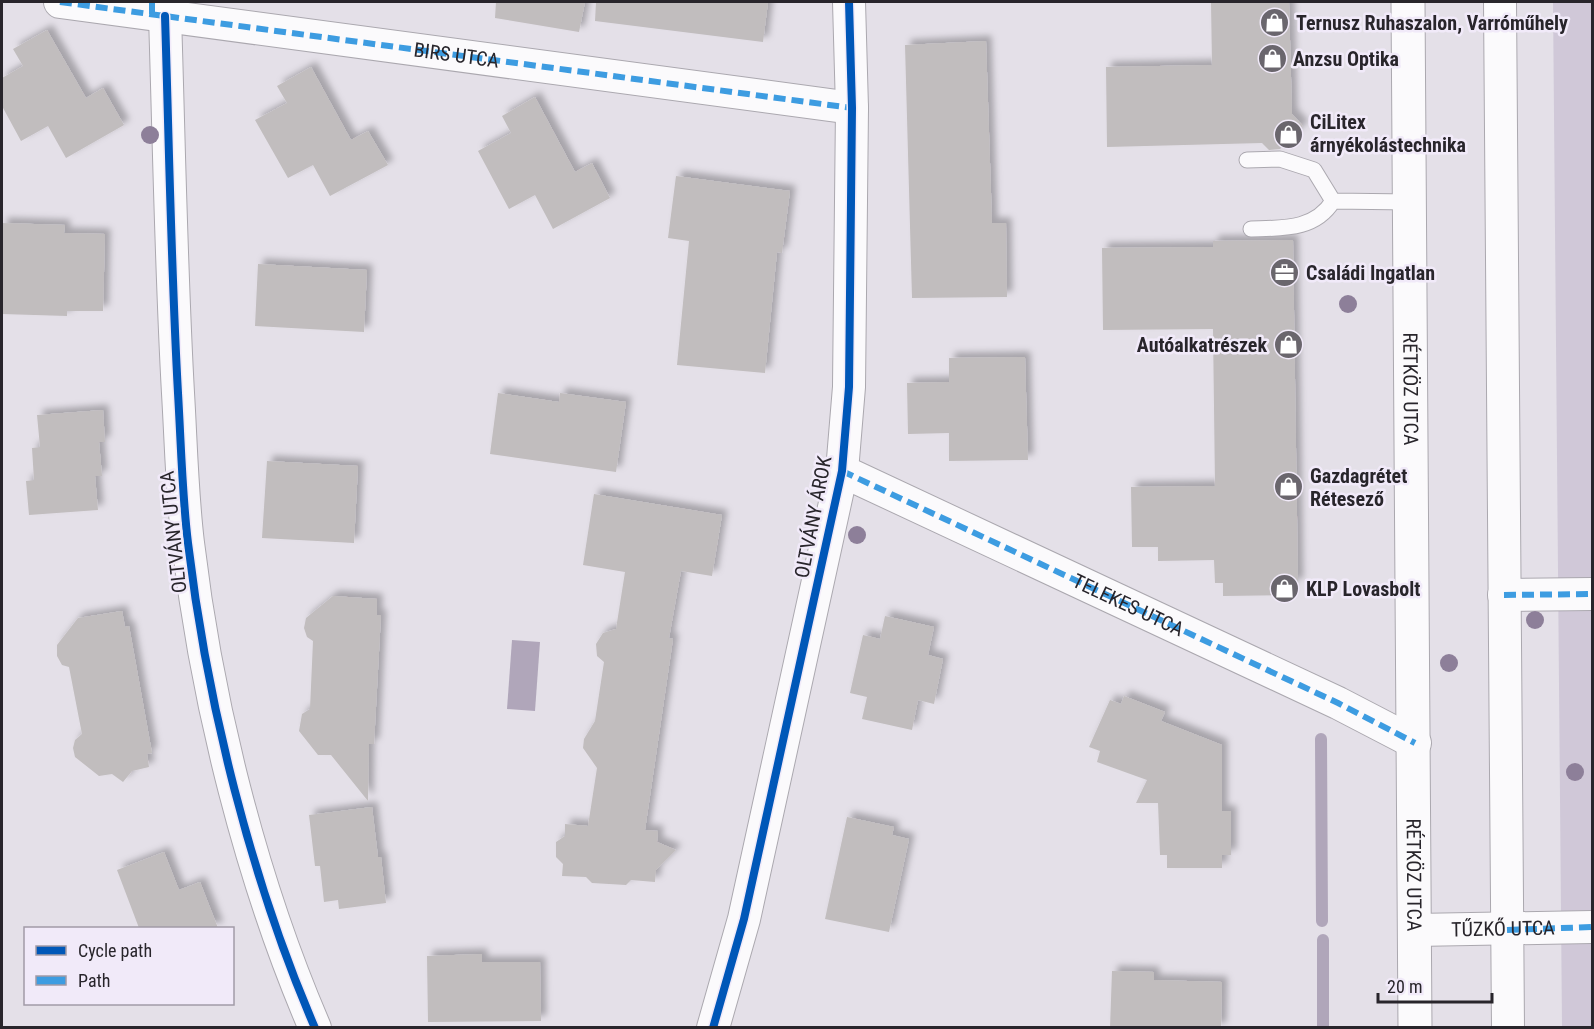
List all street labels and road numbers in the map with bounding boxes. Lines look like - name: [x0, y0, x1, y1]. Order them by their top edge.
- street label: BIRS UTCA: [412, 37, 501, 73]
- street label: RÉTKÖZ UTCA: [1398, 332, 1423, 446]
- street label: OLTVÁNY ÁROK: [789, 454, 837, 580]
- street label: OLTVÁNY UTCA: [155, 469, 191, 594]
- street label: TELEKES UTCA: [1069, 569, 1188, 641]
- street label: RÉTKÖZ UTCA: [1402, 818, 1426, 932]
- street label: TŰZKŐ UTCA: [1451, 916, 1555, 941]

